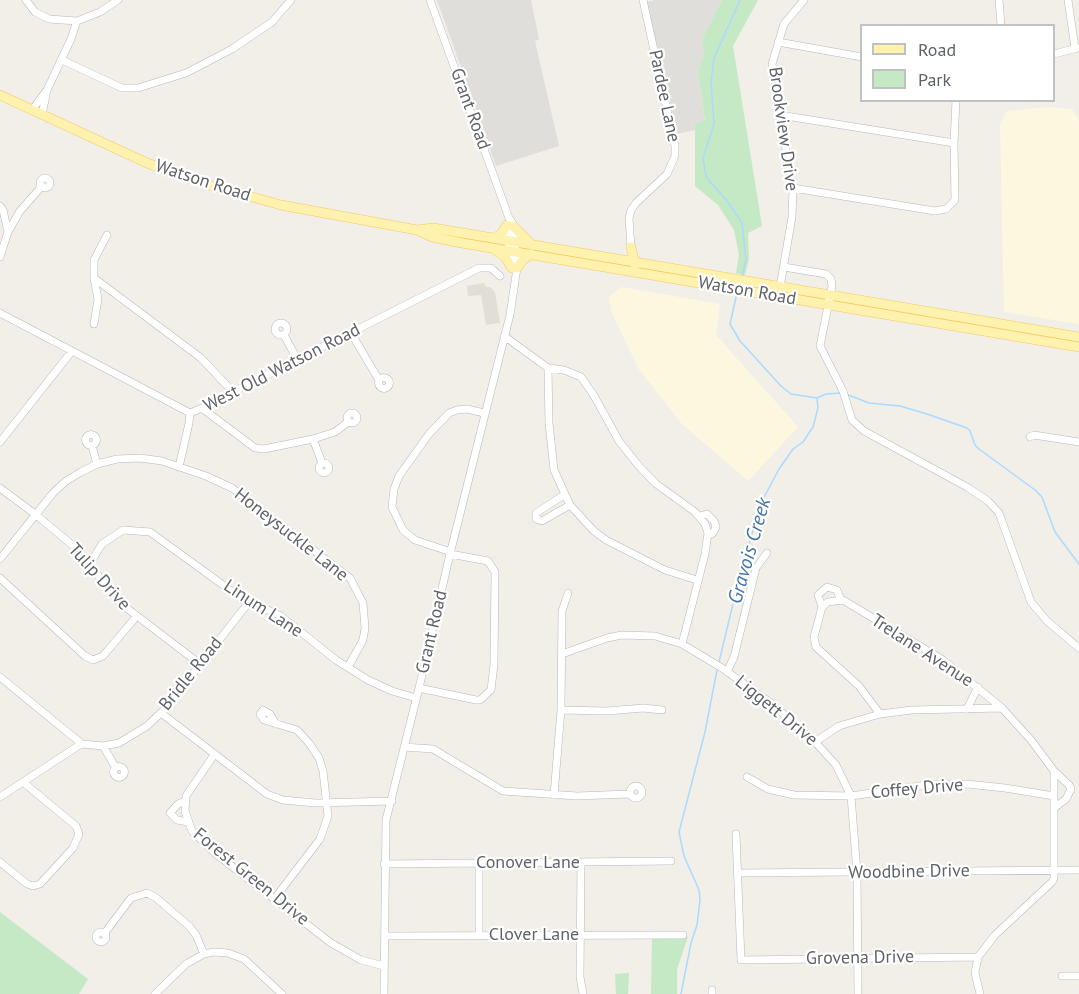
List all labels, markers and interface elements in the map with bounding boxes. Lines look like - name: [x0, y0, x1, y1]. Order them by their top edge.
- legend: [860, 24, 1055, 102]
- text: Road: [918, 38, 956, 61]
- street label: Pardee Lane: [644, 48, 684, 144]
- street label: Grant Road: [445, 65, 495, 153]
- street label: Brookview Drive: [764, 65, 802, 193]
- text: Park: [918, 68, 951, 91]
- street label: Watson Road: [152, 155, 254, 207]
- street label: Watson Road: [696, 272, 798, 310]
- street label: West Old Watson Road: [200, 319, 364, 417]
- street label: Honeysuckle Lane: [230, 484, 352, 586]
- water label: Gravois Creek: [723, 495, 777, 607]
- street label: Tulip Drive: [63, 539, 135, 615]
- street label: Linum Lane: [219, 575, 307, 643]
- street label: Grant Road: [412, 588, 452, 676]
- street label: Trelane Avenue: [867, 610, 977, 692]
- street label: Bridle Road: [155, 633, 227, 715]
- street label: Liggett Drive: [730, 671, 822, 751]
- street label: Coffey Drive: [870, 774, 964, 804]
- street label: Forest Green Drive: [189, 824, 313, 930]
- street label: Conover Lane: [476, 852, 580, 874]
- street label: Woodbine Drive: [848, 860, 970, 884]
- street label: Clover Lane: [489, 924, 579, 946]
- street label: Grovena Drive: [806, 946, 914, 970]

